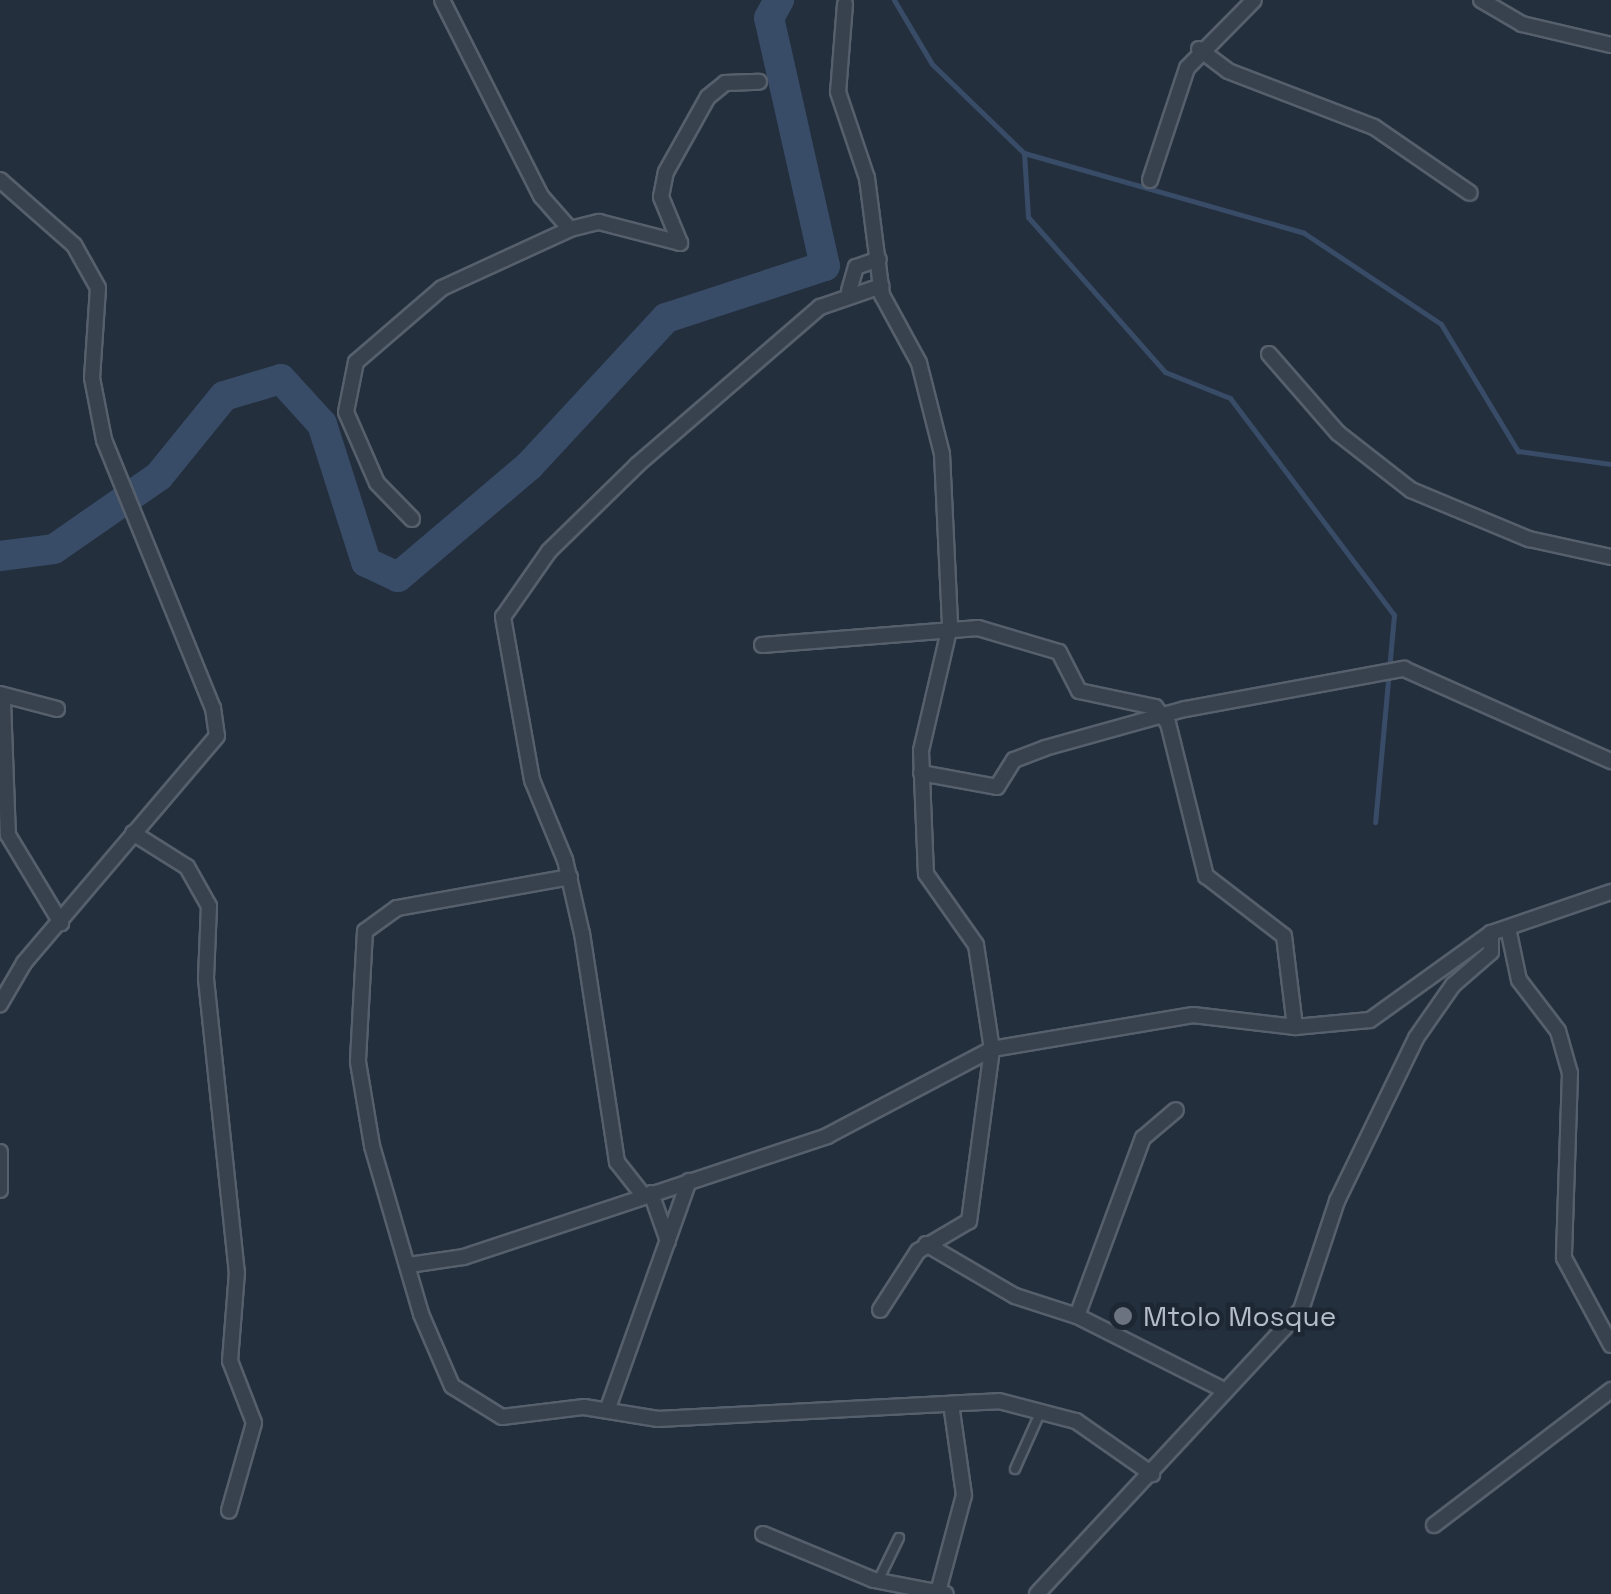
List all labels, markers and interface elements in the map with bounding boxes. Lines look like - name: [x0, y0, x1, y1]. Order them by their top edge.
- place label: Mtolo Mosque: [1143, 1299, 1336, 1333]
- marker: Mtolo Mosque: [1112, 1305, 1134, 1327]

